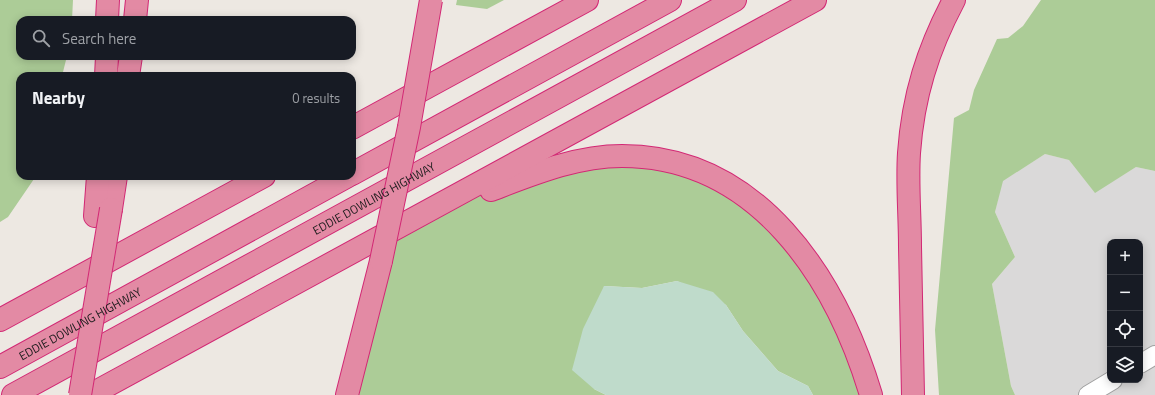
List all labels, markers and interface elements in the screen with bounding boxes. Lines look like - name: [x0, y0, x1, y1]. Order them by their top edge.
- search box: [16, 16, 356, 60]
- icon: search: [30, 27, 52, 49]
- text: Search here: [62, 27, 136, 50]
- text: Nearby: [32, 85, 85, 111]
- text: 0 results: [292, 88, 340, 108]
- street label: EDDIE DOWLING HIGHWAY: [309, 156, 439, 239]
- map controls: [1107, 239, 1143, 383]
- button: +: [1107, 239, 1143, 275]
- button: −: [1107, 275, 1143, 311]
- street label: EDDIE DOWLING HIGHWAY: [15, 282, 145, 365]
- button: locate: [1107, 311, 1143, 347]
- button: layers: [1107, 347, 1143, 383]

